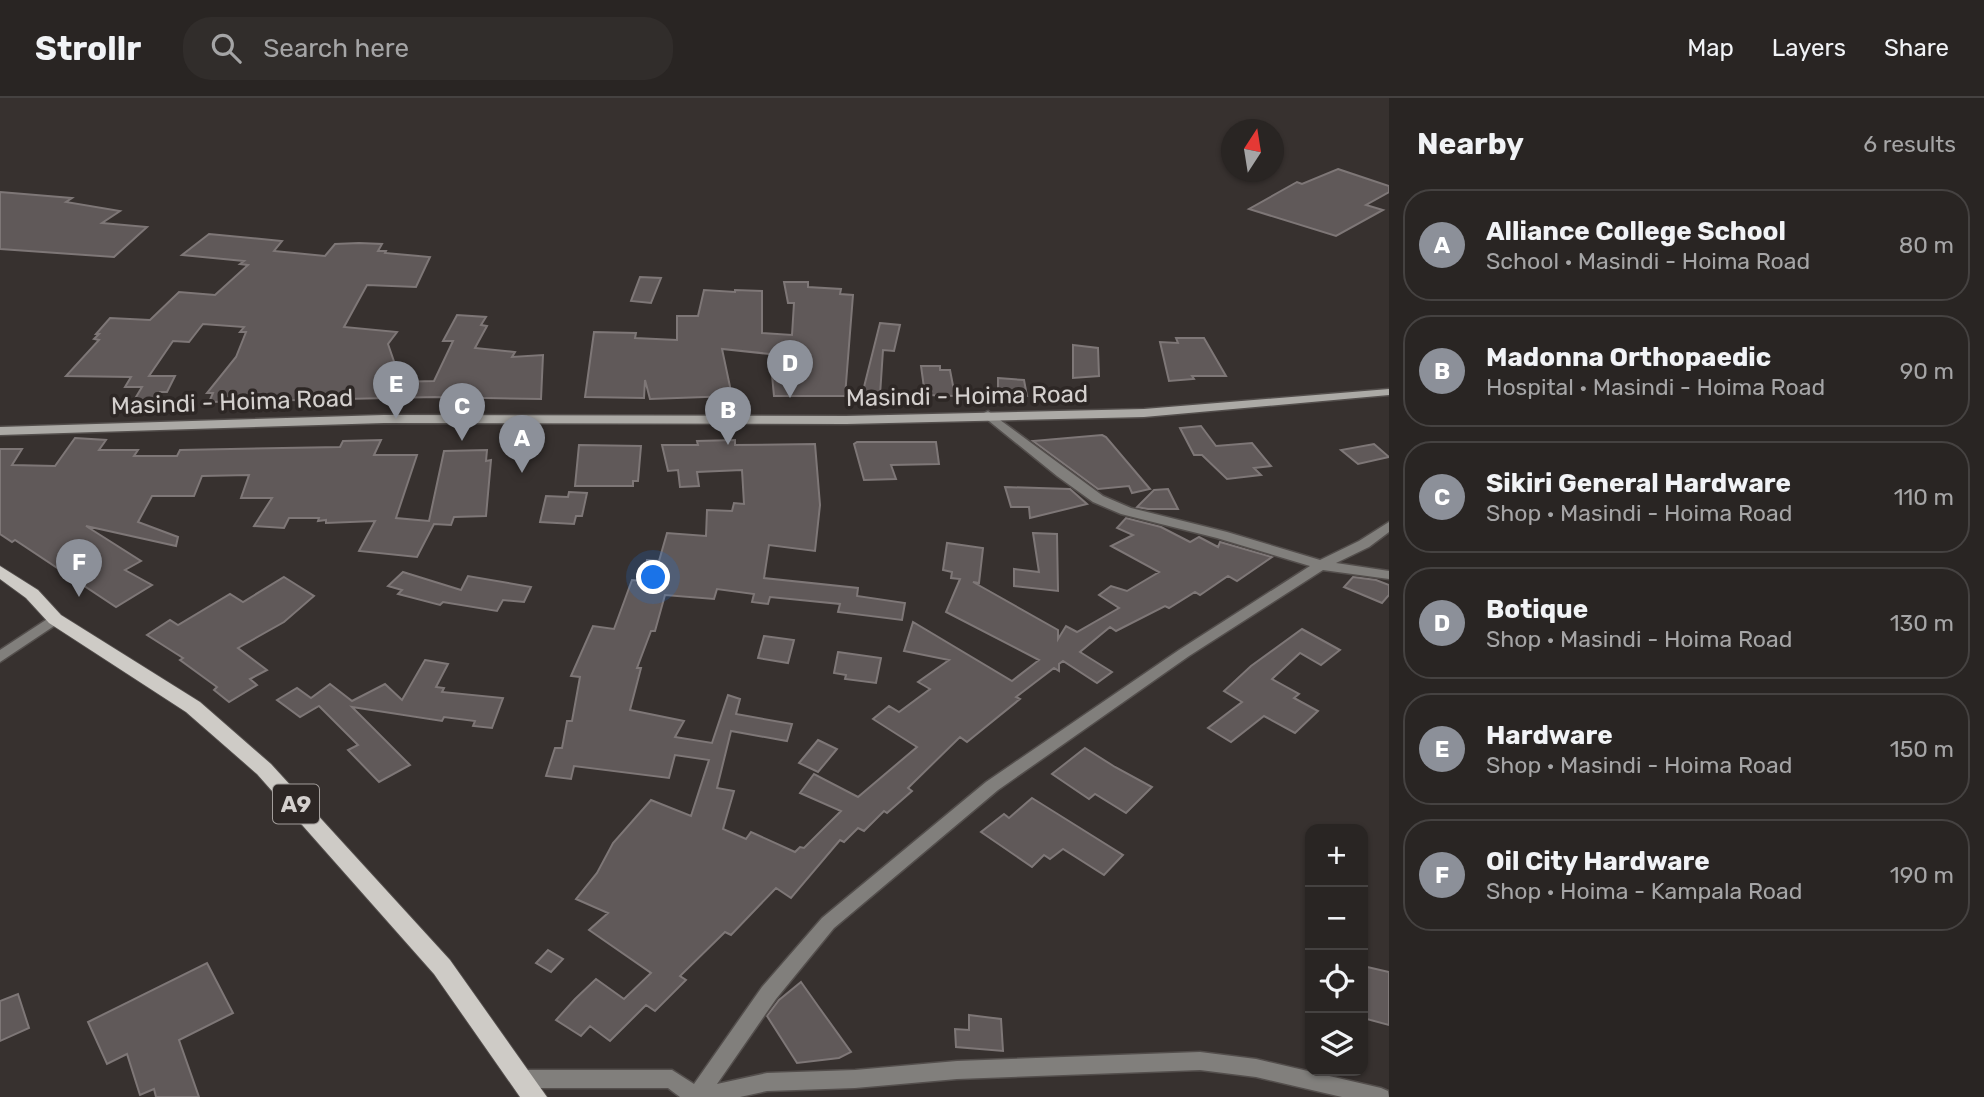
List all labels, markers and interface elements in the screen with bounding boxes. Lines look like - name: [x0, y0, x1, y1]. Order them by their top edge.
- search box: [183, 17, 673, 80]
- text: Strollr: [35, 29, 141, 68]
- icon: search: [207, 29, 245, 67]
- text: Search here: [263, 33, 409, 64]
- text: Map: [1687, 34, 1734, 62]
- text: Layers: [1772, 34, 1846, 62]
- text: Share: [1884, 34, 1949, 62]
- north arrow: [1221, 119, 1284, 182]
- text: Nearby: [1417, 126, 1524, 162]
- text: 6 results: [1863, 130, 1956, 158]
- text: Alliance College School: [1486, 216, 1786, 247]
- text: A: [1434, 231, 1450, 259]
- text: 80 m: [1899, 231, 1954, 259]
- text: School · Masindi - Hoima Road: [1486, 247, 1810, 275]
- pin: D: [767, 340, 813, 398]
- text: Madonna Orthopaedic: [1486, 342, 1771, 373]
- text: B: [1434, 357, 1450, 385]
- text: 90 m: [1900, 357, 1954, 385]
- pin: E: [373, 361, 419, 419]
- text: Hospital · Masindi - Hoima Road: [1486, 373, 1825, 401]
- street label: Masindi - Hoima Road: [846, 380, 1088, 412]
- pin: C: [439, 383, 485, 441]
- street label: Masindi - Hoima Road: [110, 384, 354, 420]
- pin: B: [705, 387, 751, 445]
- pin: A: [499, 415, 545, 473]
- text: Sikiri General Hardware: [1486, 468, 1791, 499]
- text: C: [1434, 483, 1450, 511]
- text: 110 m: [1894, 483, 1954, 511]
- text: Shop · Masindi - Hoima Road: [1486, 499, 1792, 527]
- pin: F: [56, 539, 102, 597]
- your location: [636, 560, 670, 594]
- text: Botique: [1486, 594, 1588, 625]
- text: D: [1434, 609, 1450, 637]
- text: 130 m: [1890, 609, 1954, 637]
- text: Shop · Masindi - Hoima Road: [1486, 625, 1792, 653]
- text: Hardware: [1486, 720, 1613, 751]
- text: E: [1435, 735, 1449, 763]
- text: 150 m: [1890, 735, 1954, 763]
- text: Shop · Masindi - Hoima Road: [1486, 751, 1792, 779]
- road number: A9: [273, 784, 319, 824]
- map controls: [1305, 824, 1368, 1076]
- button: +: [1305, 824, 1368, 887]
- text: Oil City Hardware: [1486, 846, 1710, 877]
- text: F: [1435, 861, 1449, 889]
- text: 190 m: [1890, 861, 1954, 889]
- text: Shop · Hoima - Kampala Road: [1486, 877, 1802, 905]
- button: −: [1305, 887, 1368, 950]
- button: locate: [1305, 950, 1368, 1013]
- button: layers: [1305, 1013, 1368, 1076]

